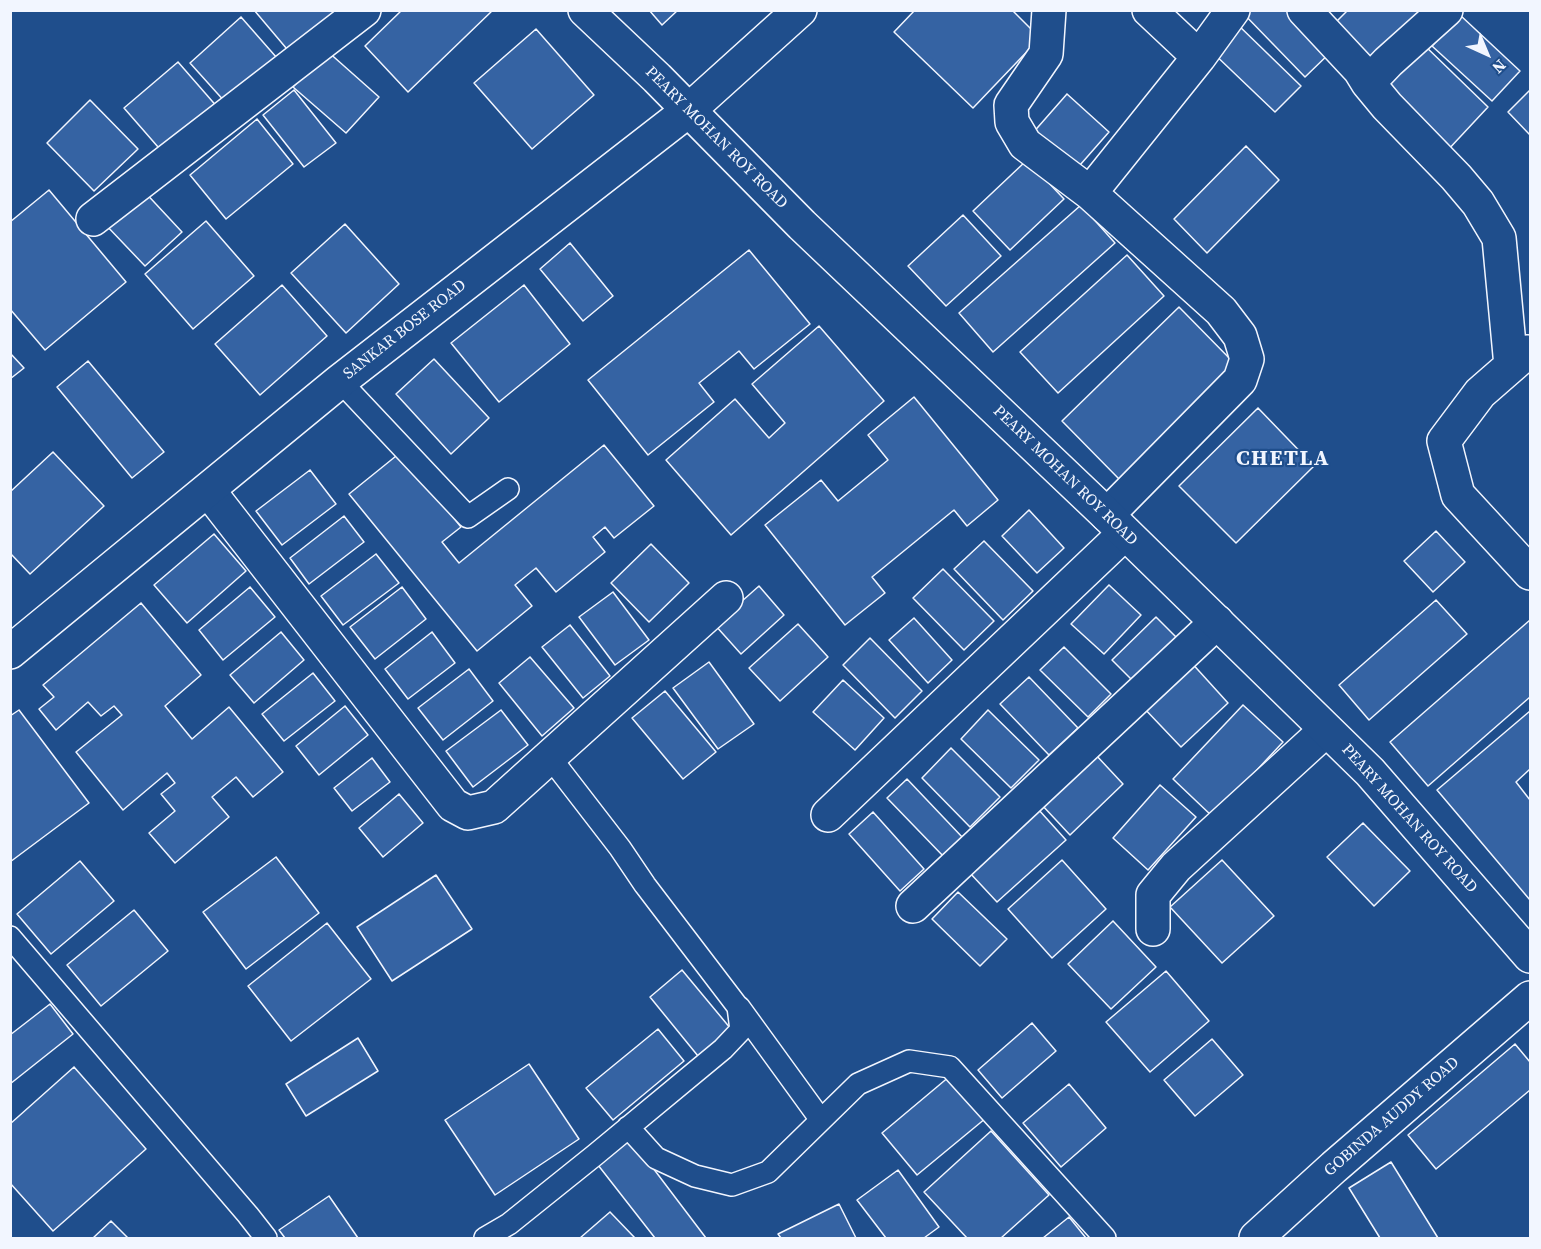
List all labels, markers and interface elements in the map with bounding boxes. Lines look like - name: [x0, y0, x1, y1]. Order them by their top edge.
- north arrow: [1457, 24, 1517, 84]
- text: N: [1488, 55, 1511, 79]
- street label: PEARY MOHAN ROY ROAD: [641, 63, 791, 213]
- street label: SANKAR BOSE ROAD: [340, 276, 470, 384]
- street label: PEARY MOHAN ROY ROAD: [989, 402, 1141, 550]
- district label: CHETLA: [1236, 446, 1330, 472]
- street label: PEARY MOHAN ROY ROAD: [1337, 741, 1481, 897]
- street label: GOBINDA AUDDY ROAD: [1321, 1053, 1463, 1181]

